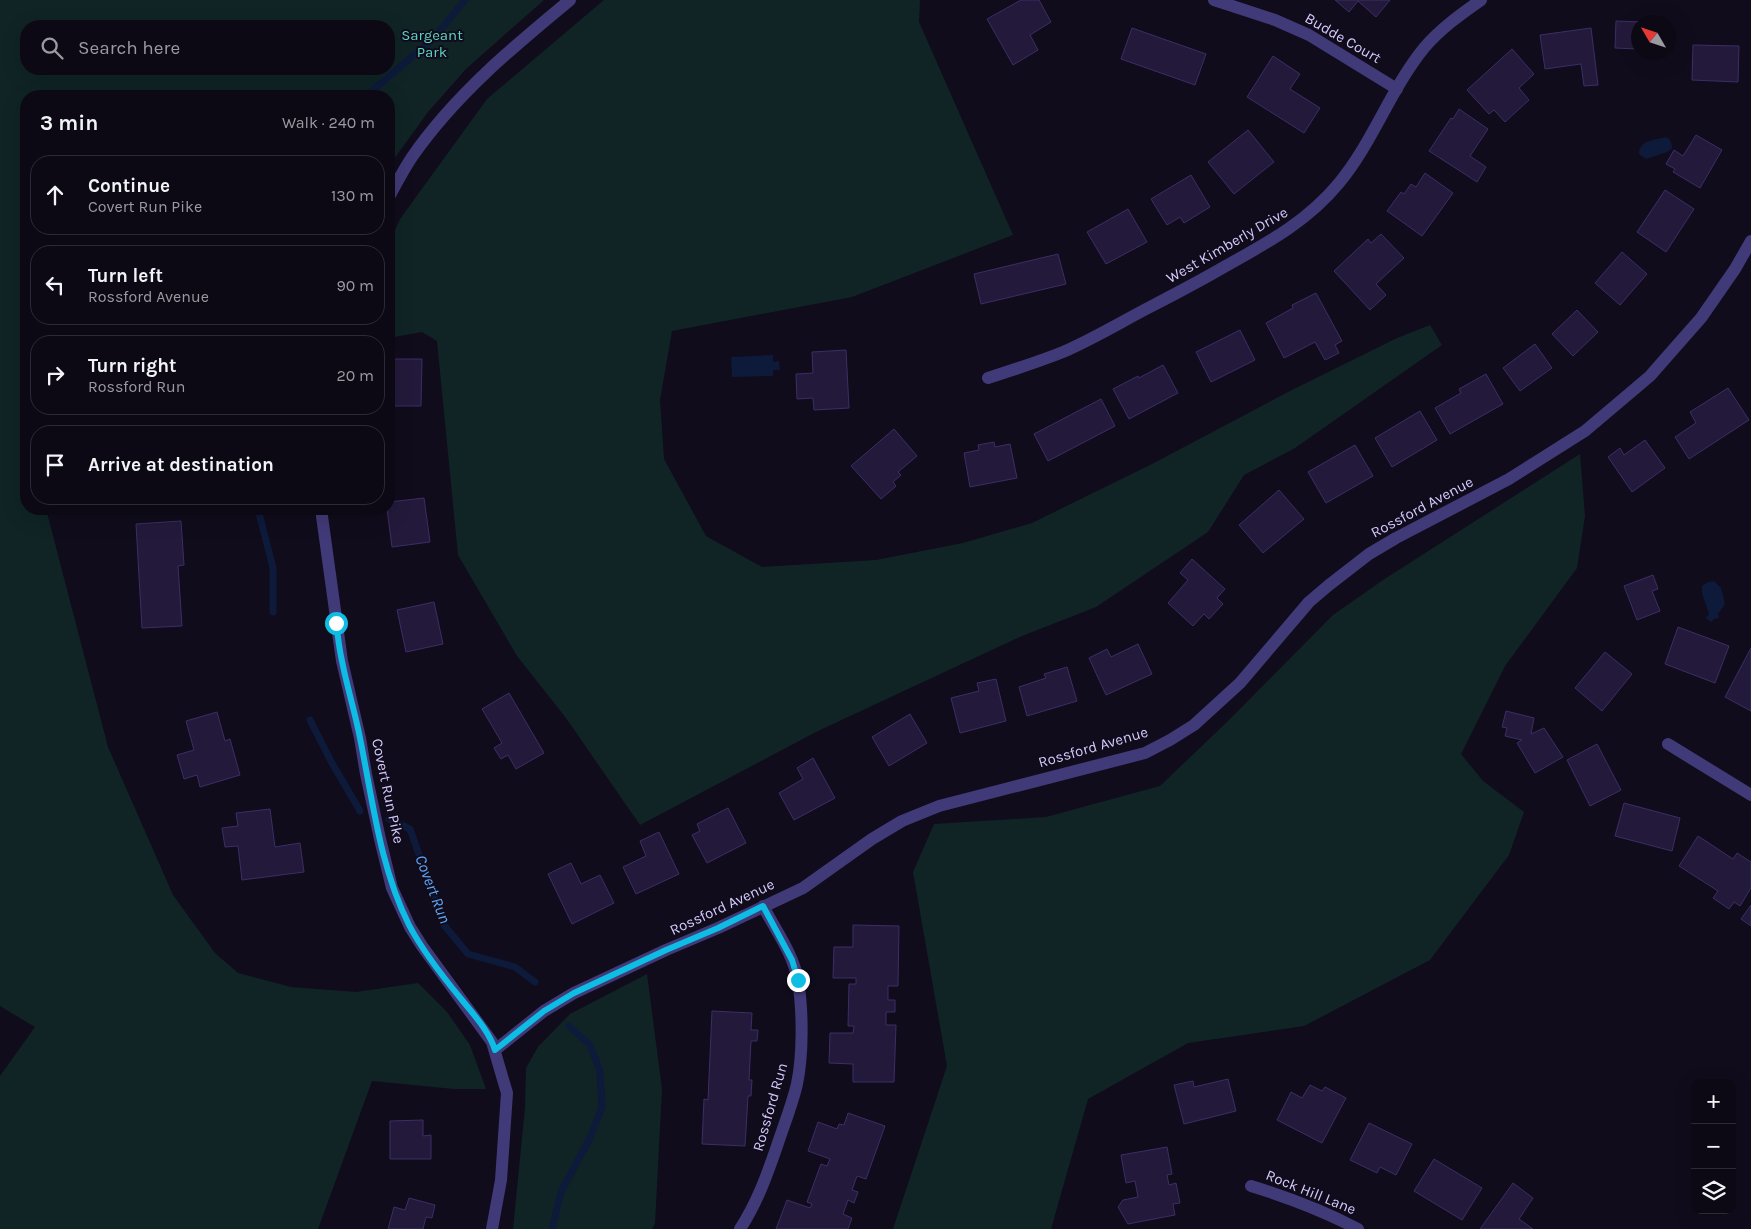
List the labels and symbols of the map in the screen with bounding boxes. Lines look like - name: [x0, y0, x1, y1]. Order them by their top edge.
- street label: Budde Court: [1302, 9, 1385, 67]
- north arrow: [1631, 15, 1676, 60]
- park label: Sargeant Park: [401, 26, 463, 61]
- street label: West Kimberly Drive: [1163, 203, 1291, 287]
- street label: Rossford Avenue: [1368, 472, 1476, 542]
- route start: [325, 612, 348, 635]
- street label: Rossford Avenue: [1036, 723, 1150, 771]
- street label: Covert Run Pike: [368, 737, 408, 845]
- water label: Covert Run: [411, 852, 455, 926]
- street label: Rossford Avenue: [667, 875, 777, 939]
- route end: [787, 969, 810, 992]
- street label: Rossford Run: [749, 1061, 791, 1153]
- street label: Rock Hill Lane: [1263, 1166, 1359, 1218]

